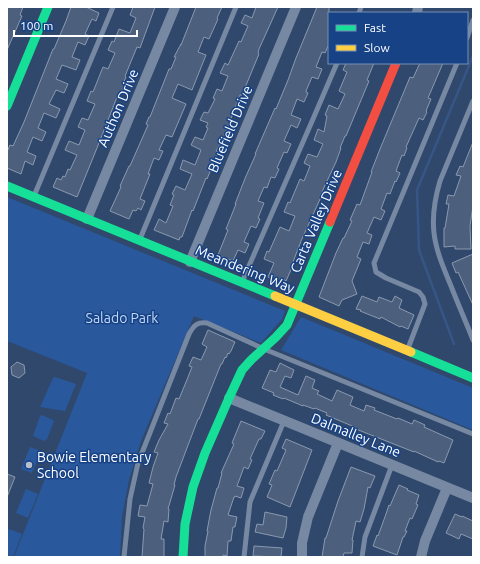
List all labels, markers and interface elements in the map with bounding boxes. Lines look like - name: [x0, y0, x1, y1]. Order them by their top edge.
- scale bar: [14, 12, 137, 38]
- legend: [328, 12, 468, 64]
- text: 100 m: [20, 19, 53, 32]
- text: Fast: [364, 21, 386, 34]
- text: Slow: [364, 41, 390, 54]
- street label: Authon Drive: [94, 67, 142, 149]
- street label: Bluefield Drive: [204, 83, 256, 175]
- street label: Carta Valley Drive: [287, 167, 345, 275]
- street label: Meandering Way: [193, 242, 297, 296]
- park label: Salado Park: [86, 310, 158, 326]
- street label: Dalmalley Lane: [309, 410, 403, 460]
- place label: Bowie Elementary School: [37, 449, 152, 481]
- marker: Bowie Elementary School: [24, 460, 34, 470]

